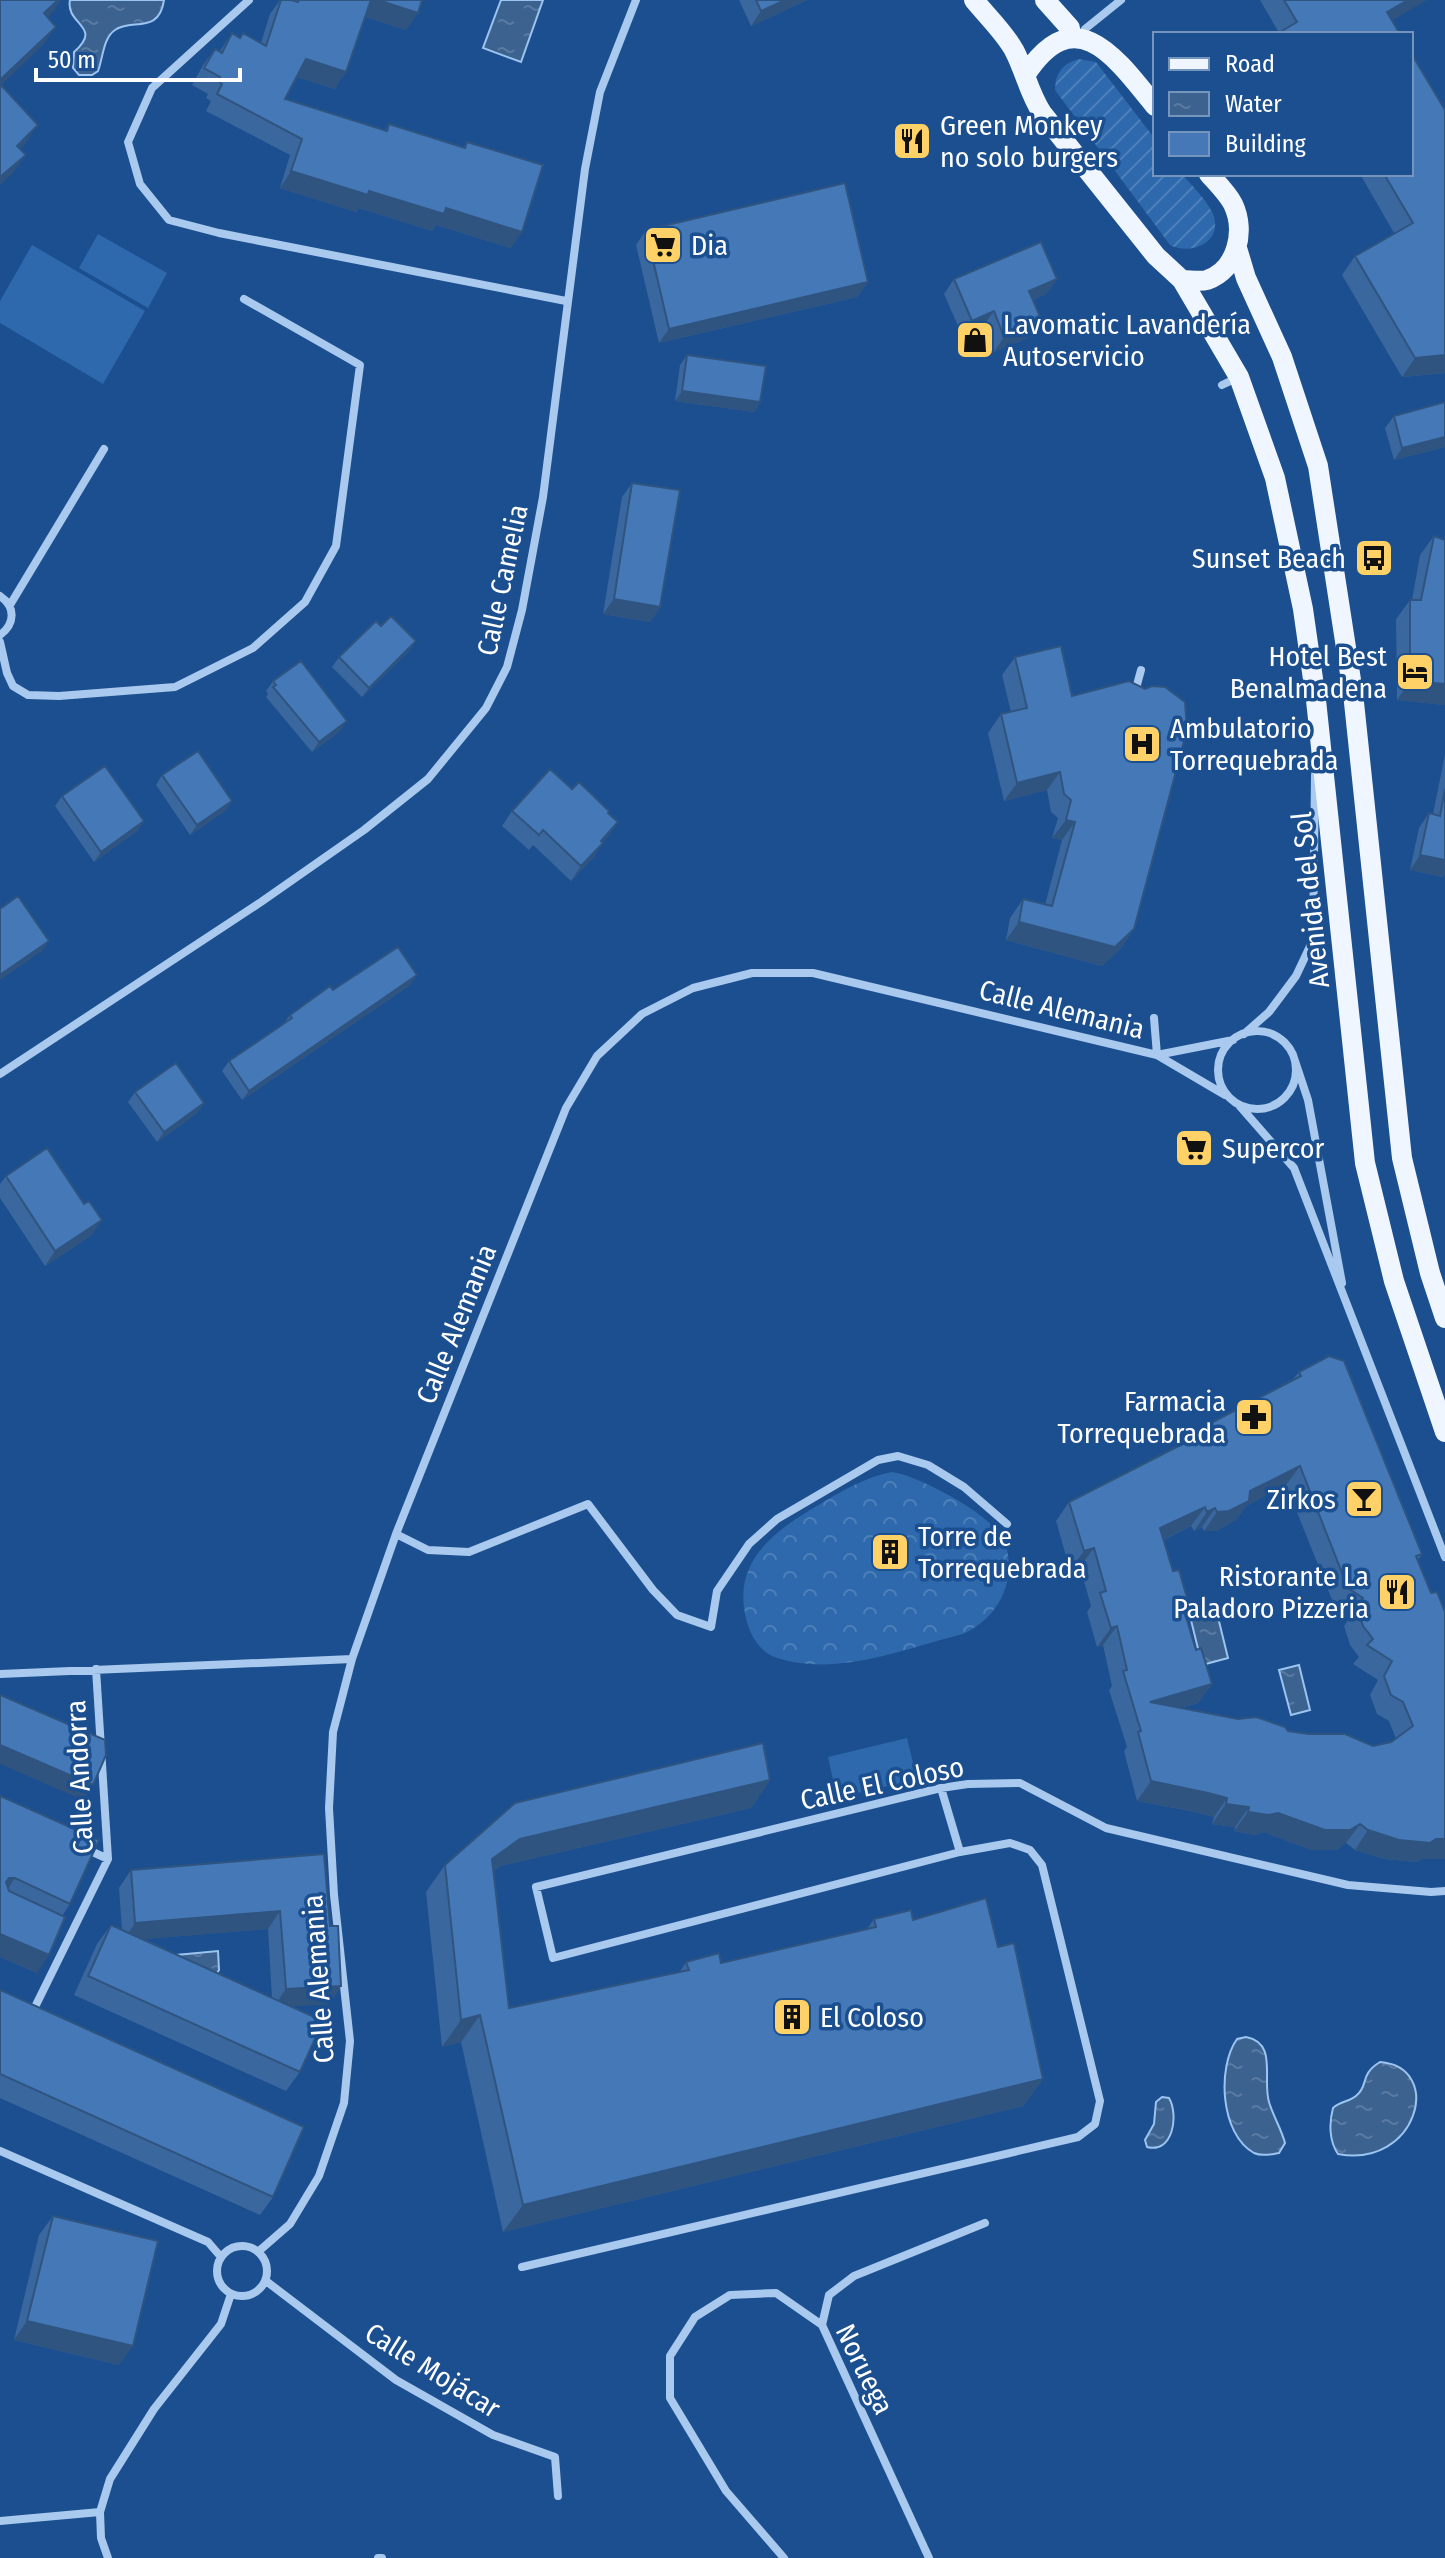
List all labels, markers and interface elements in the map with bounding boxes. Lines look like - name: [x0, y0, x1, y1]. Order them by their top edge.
- scale bar: [36, 32, 240, 82]
- legend: [1153, 32, 1413, 176]
- text: 50 m: [48, 46, 96, 74]
- text: Road: [1225, 50, 1275, 78]
- text: Water: [1225, 90, 1282, 118]
- place label: Green Monkey no solo burgers: [940, 109, 1118, 174]
- restaurant icon: Green Monkey no solo burgers: [891, 120, 933, 162]
- text: Building: [1225, 130, 1307, 158]
- supermarket icon: Dia: [642, 224, 684, 266]
- place label: Dia: [691, 229, 728, 262]
- place label: Lavomatic Lavandería Autoservicio: [1003, 308, 1251, 373]
- shop icon: Lavomatic Lavandería Autoservicio: [954, 319, 996, 361]
- street label: Calle Camelia: [470, 502, 535, 659]
- bus stop icon: Sunset Beach: [1353, 537, 1395, 579]
- place label: Sunset Beach: [1192, 542, 1346, 575]
- place label: Hotel Best Benalmadena: [1230, 640, 1388, 705]
- hotel icon: Hotel Best Benalmadena: [1394, 651, 1436, 693]
- place label: Ambulatorio Torrequebrada: [1170, 712, 1338, 777]
- hospital icon: Ambulatorio Torrequebrada: [1121, 723, 1163, 765]
- street label: Avenida del Sol: [1285, 810, 1336, 990]
- street label: Calle Alemania: [976, 973, 1148, 1046]
- supermarket icon: Supercor: [1173, 1127, 1215, 1169]
- place label: Supercor: [1222, 1132, 1324, 1165]
- street label: Calle Alemania: [410, 1240, 503, 1409]
- place label: Farmacia Torrequebrada: [1058, 1385, 1226, 1450]
- pharmacy icon: Farmacia Torrequebrada: [1233, 1396, 1275, 1438]
- bar icon: Zirkos: [1343, 1478, 1385, 1520]
- place label: Zirkos: [1266, 1483, 1336, 1516]
- place label: Torre de Torrequebrada: [918, 1520, 1086, 1585]
- building icon: Torre de Torrequebrada: [869, 1531, 911, 1573]
- place label: Ristorante La Paladoro Pizzeria: [1173, 1560, 1369, 1625]
- restaurant icon: Ristorante La Paladoro Pizzeria: [1376, 1571, 1418, 1613]
- street label: Calle Andorra: [59, 1699, 100, 1855]
- street label: Calle El Coloso: [797, 1750, 967, 1817]
- street label: Calle Alemania: [296, 1893, 341, 2064]
- building icon: El Coloso: [771, 1996, 813, 2038]
- place label: El Coloso: [820, 2001, 924, 2034]
- street label: Calle Mojácar: [359, 2316, 507, 2425]
- street label: Noruega: [829, 2319, 900, 2420]

